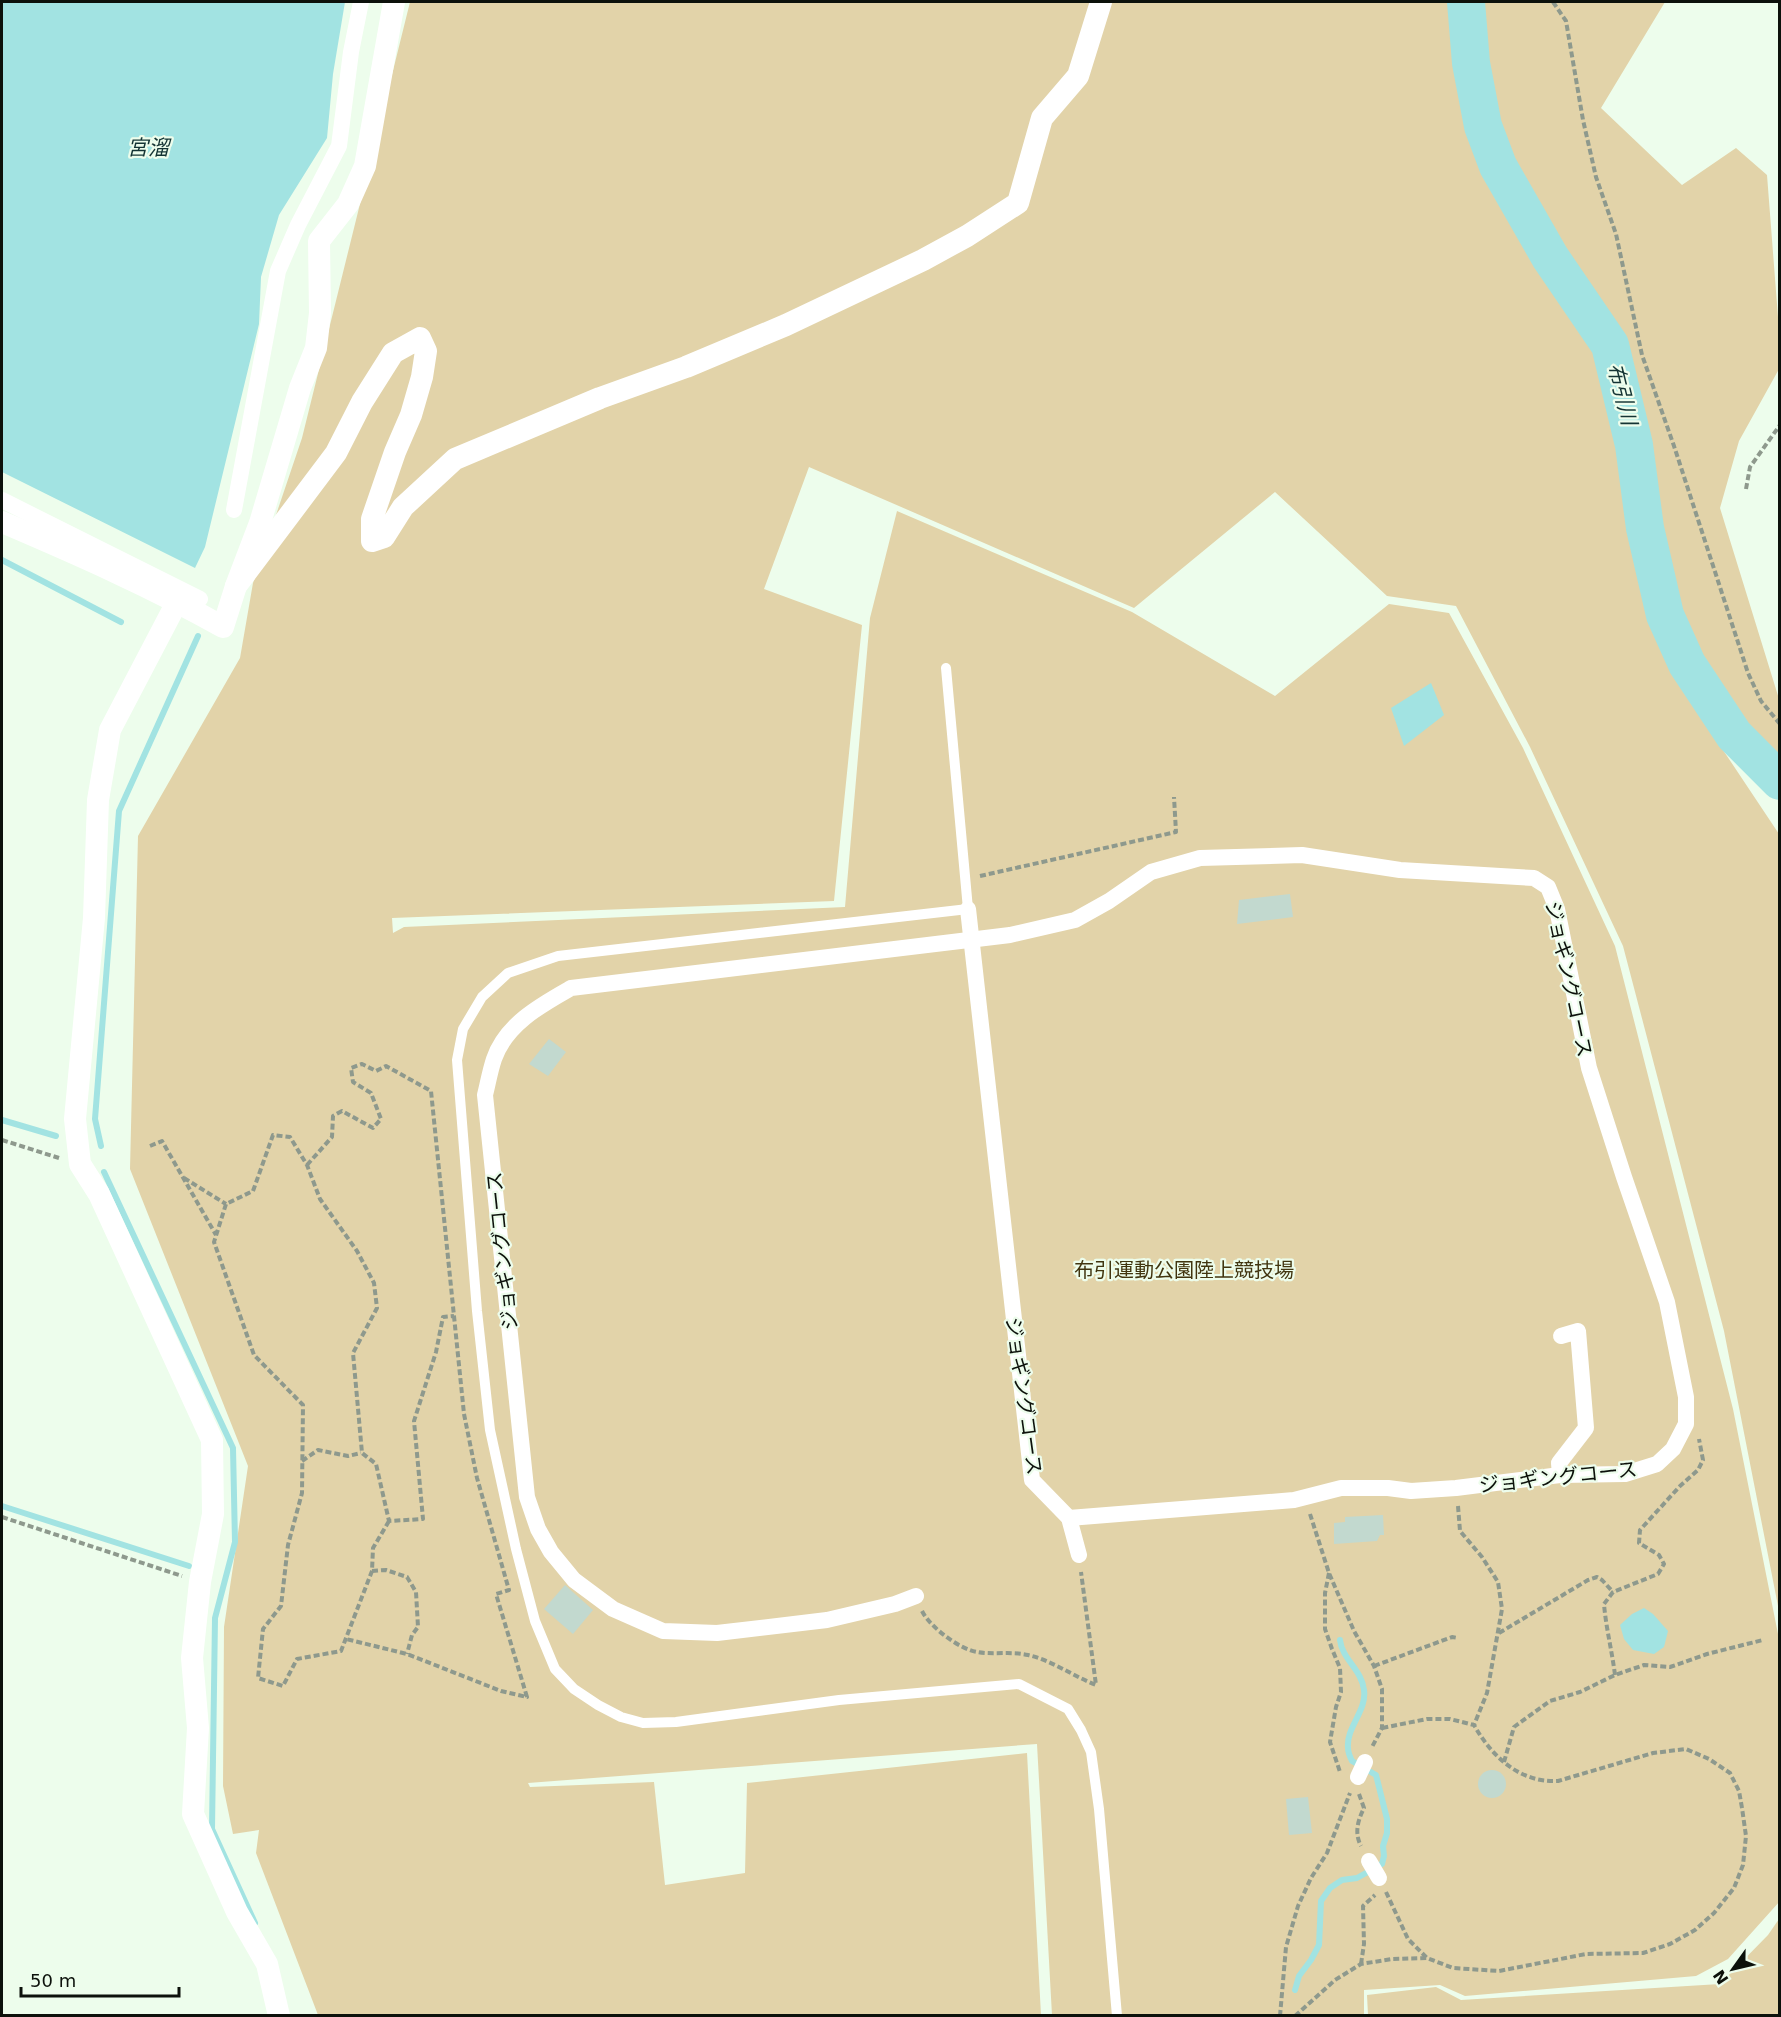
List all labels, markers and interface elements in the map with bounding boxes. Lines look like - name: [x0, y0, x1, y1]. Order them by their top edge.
- water label: 宮溜: [127, 136, 172, 160]
- water label: 布引川: [1603, 361, 1642, 429]
- street label: ジョギングコース: [1541, 899, 1597, 1059]
- street label: ジョギングコース: [482, 1171, 522, 1331]
- park label: 布引運動公園陸上競技場: [1074, 1258, 1294, 1282]
- street label: ジョギングコース: [1001, 1316, 1047, 1476]
- street label: ジョギングコース: [1478, 1457, 1638, 1497]
- north arrow: [1703, 1939, 1763, 1999]
- scale bar: [21, 1960, 178, 1998]
- text: N: [1709, 1966, 1733, 1988]
- text: 50 m: [30, 1970, 76, 1991]

